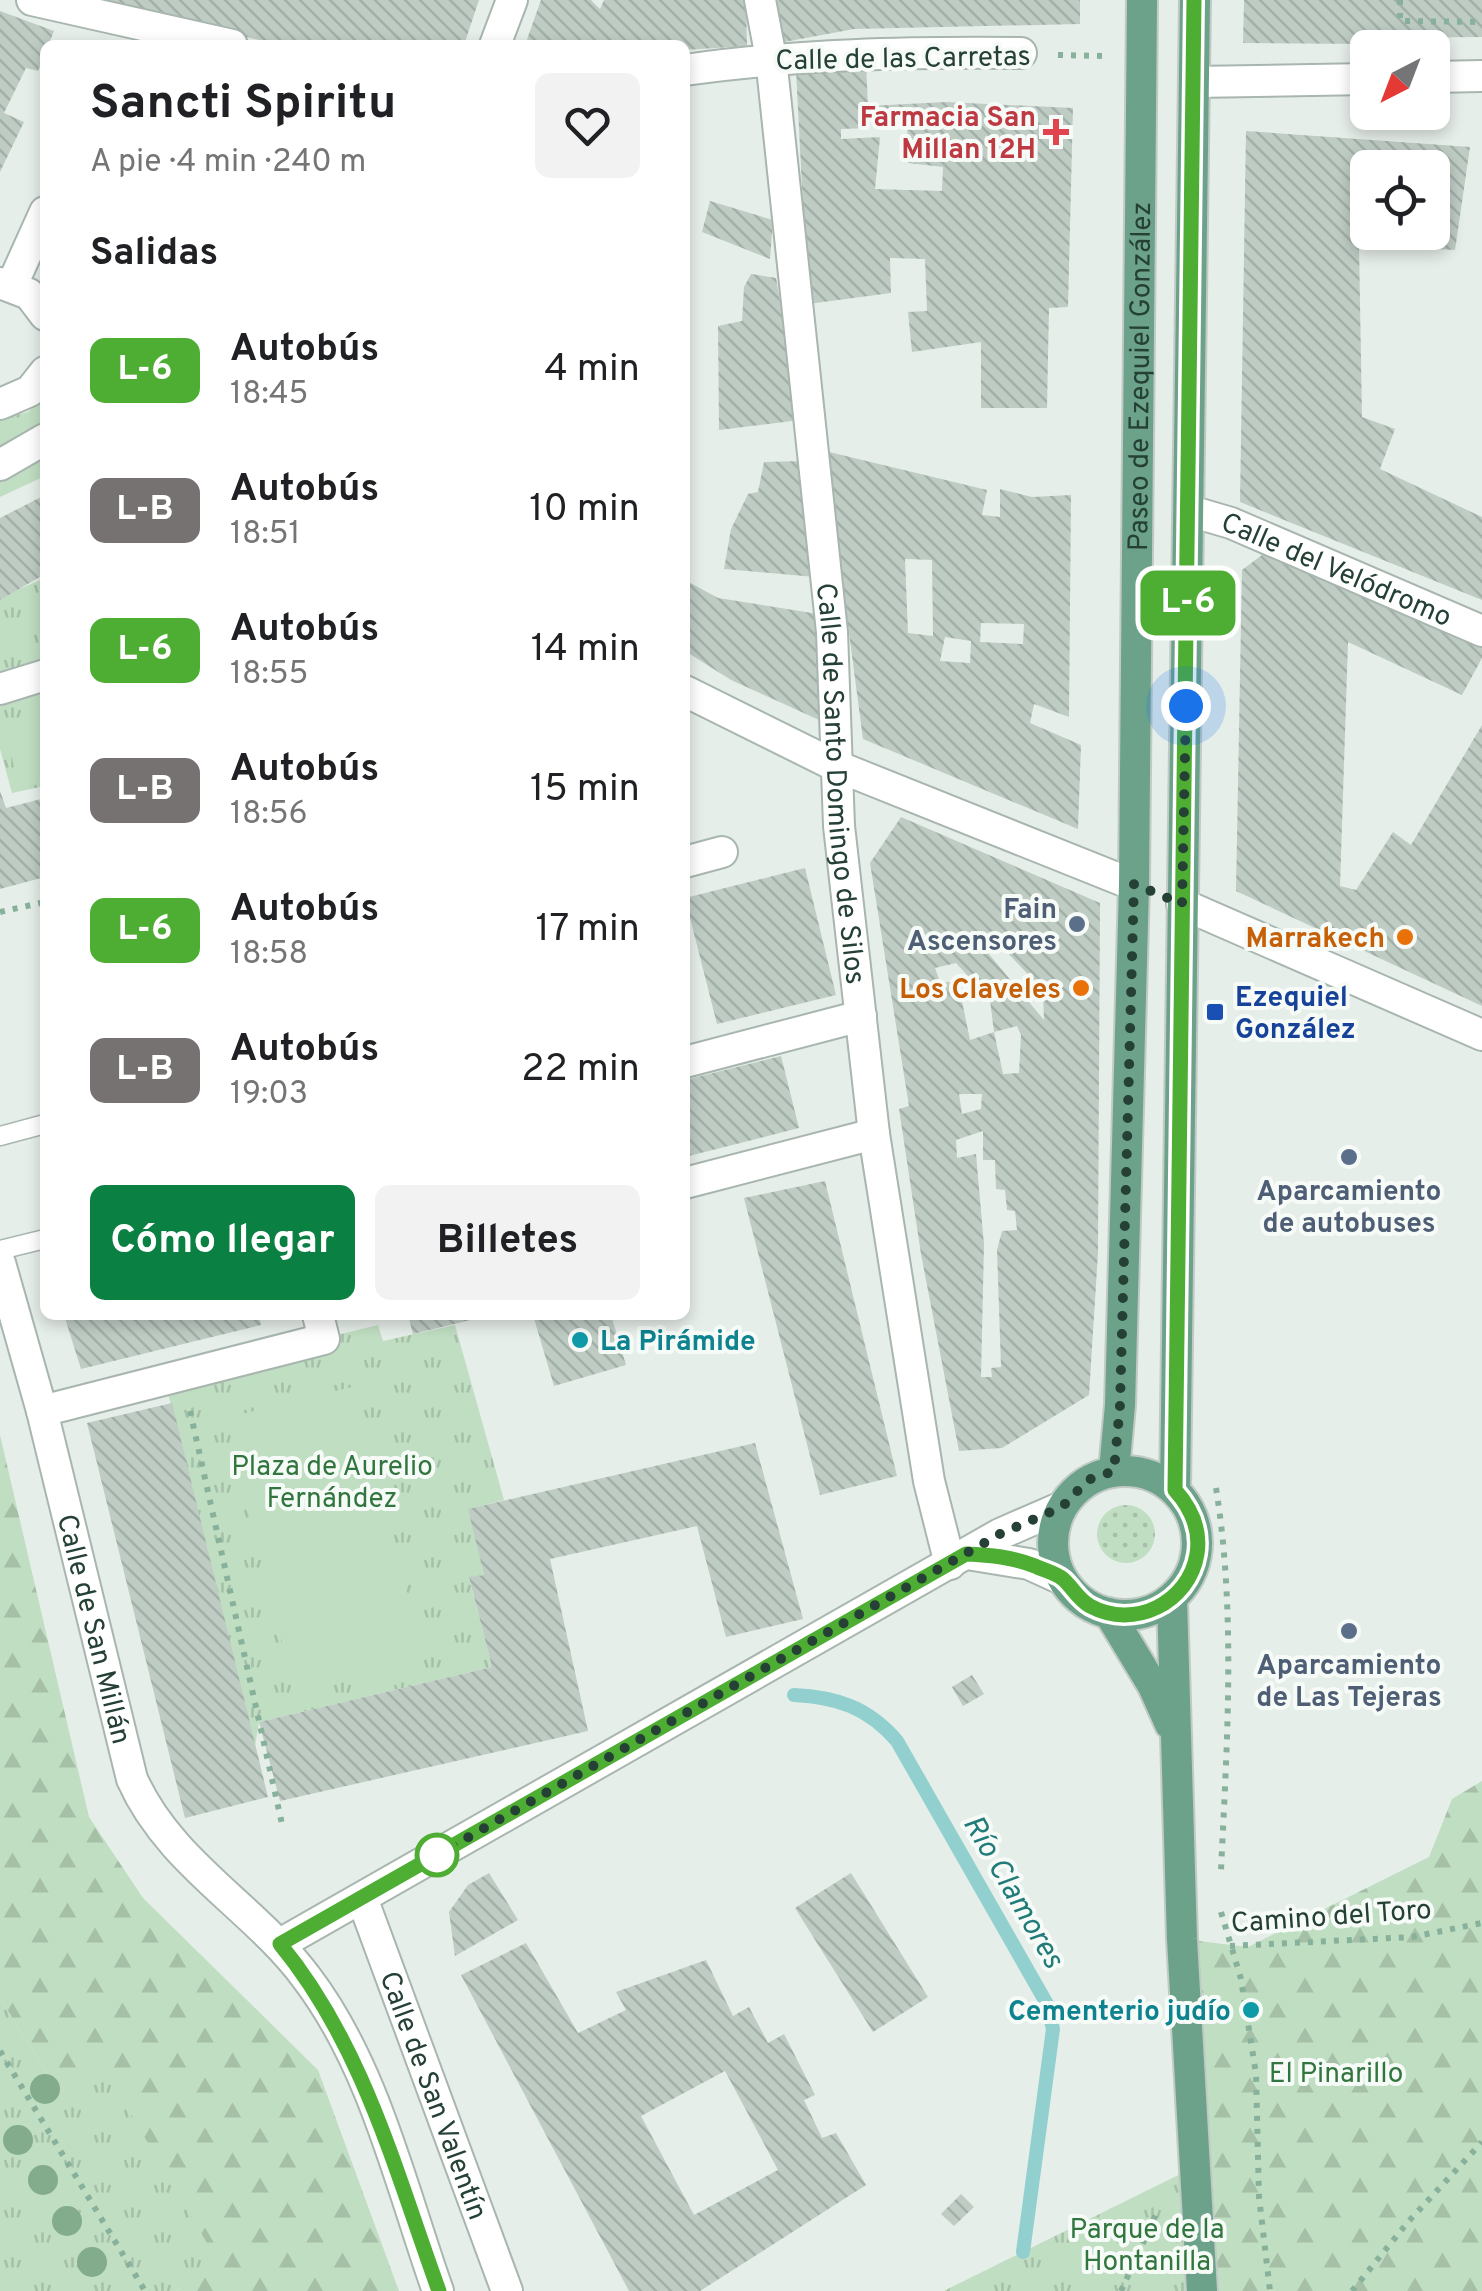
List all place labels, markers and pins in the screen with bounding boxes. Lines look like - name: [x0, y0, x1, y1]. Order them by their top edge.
- place label: Farmacia San Millan 12H: [860, 101, 1036, 169]
- marker: Farmacia San Millan 12H: [1045, 121, 1067, 143]
- place label: Fain Ascensores: [907, 893, 1057, 961]
- marker: Fain Ascensores: [1066, 913, 1088, 935]
- place label: Marrakech: [1245, 922, 1385, 958]
- marker: Marrakech: [1394, 926, 1416, 948]
- place label: Los Claveles: [899, 973, 1061, 1009]
- marker: Los Claveles: [1070, 977, 1092, 999]
- place label: Ezequiel González: [1235, 981, 1356, 1049]
- marker: Ezequiel González: [1204, 1001, 1226, 1023]
- marker: Aparcamiento de autobuses: [1338, 1146, 1360, 1168]
- place label: Aparcamiento de autobuses: [1257, 1175, 1441, 1243]
- place label: La Pirámide: [600, 1325, 756, 1361]
- marker: La Pirámide: [569, 1329, 591, 1351]
- marker: Aparcamiento de Las Tejeras: [1338, 1620, 1360, 1642]
- place label: Aparcamiento de Las Tejeras: [1256, 1649, 1442, 1717]
- unlabelled marker: [416, 1834, 458, 1876]
- place label: Cementerio judío: [1008, 1995, 1231, 2031]
- marker: Cementerio judío: [1240, 1999, 1262, 2021]

